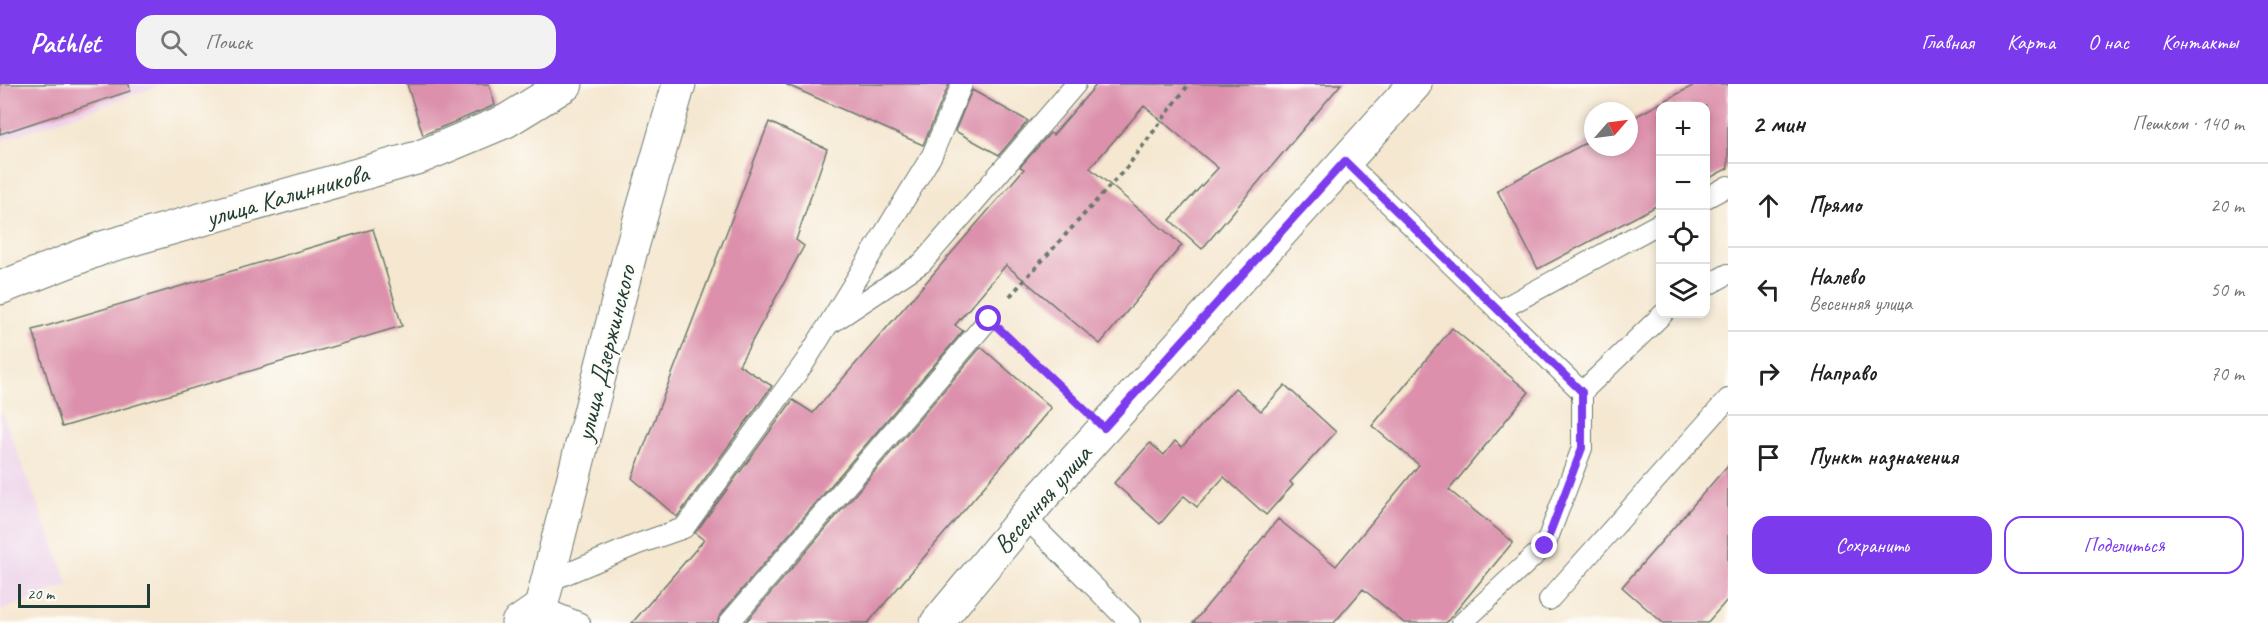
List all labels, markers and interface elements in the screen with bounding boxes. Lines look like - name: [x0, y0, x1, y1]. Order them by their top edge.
- search box: [136, 15, 556, 69]
- text: Pathlet: [30, 25, 100, 60]
- icon: search: [157, 26, 190, 59]
- text: Поиск: [205, 28, 252, 56]
- text: Главная: [1921, 29, 1974, 55]
- text: Карта: [2007, 29, 2055, 55]
- text: О нас: [2088, 29, 2129, 55]
- text: Контакты: [2162, 29, 2238, 55]
- north arrow: [1584, 102, 1638, 156]
- map controls: [1656, 102, 1710, 318]
- button: +: [1656, 102, 1710, 156]
- text: 2 мин: [1752, 107, 1805, 140]
- text: Пешком · 140 m: [2132, 111, 2244, 136]
- street label: улица Калинникова: [200, 156, 374, 235]
- button: −: [1656, 156, 1710, 210]
- icon: ahead: [1752, 189, 1785, 222]
- text: Прямо: [1809, 191, 1861, 219]
- text: 20 m: [2210, 193, 2244, 218]
- button: locate: [1656, 210, 1710, 264]
- street label: улица Дзержинского: [567, 260, 644, 446]
- text: Налево: [1809, 263, 1865, 291]
- button: layers: [1656, 264, 1710, 318]
- icon: left: [1752, 273, 1785, 306]
- text: 50 m: [2210, 277, 2244, 302]
- text: Весенняя улица: [1809, 291, 1912, 316]
- route start: [975, 305, 1001, 331]
- icon: right: [1752, 357, 1785, 390]
- text: Направо: [1809, 359, 1876, 387]
- text: 70 m: [2210, 361, 2244, 386]
- street label: Весенняя улица: [986, 437, 1100, 561]
- icon: arrive: [1752, 441, 1785, 474]
- text: Пункт назначения: [1809, 443, 1958, 471]
- button: Сохранить: [1752, 516, 1992, 574]
- button: Поделиться: [2004, 516, 2244, 574]
- route end: [1531, 532, 1557, 558]
- scale bar: [18, 581, 150, 608]
- text: 20 m: [27, 584, 54, 604]

